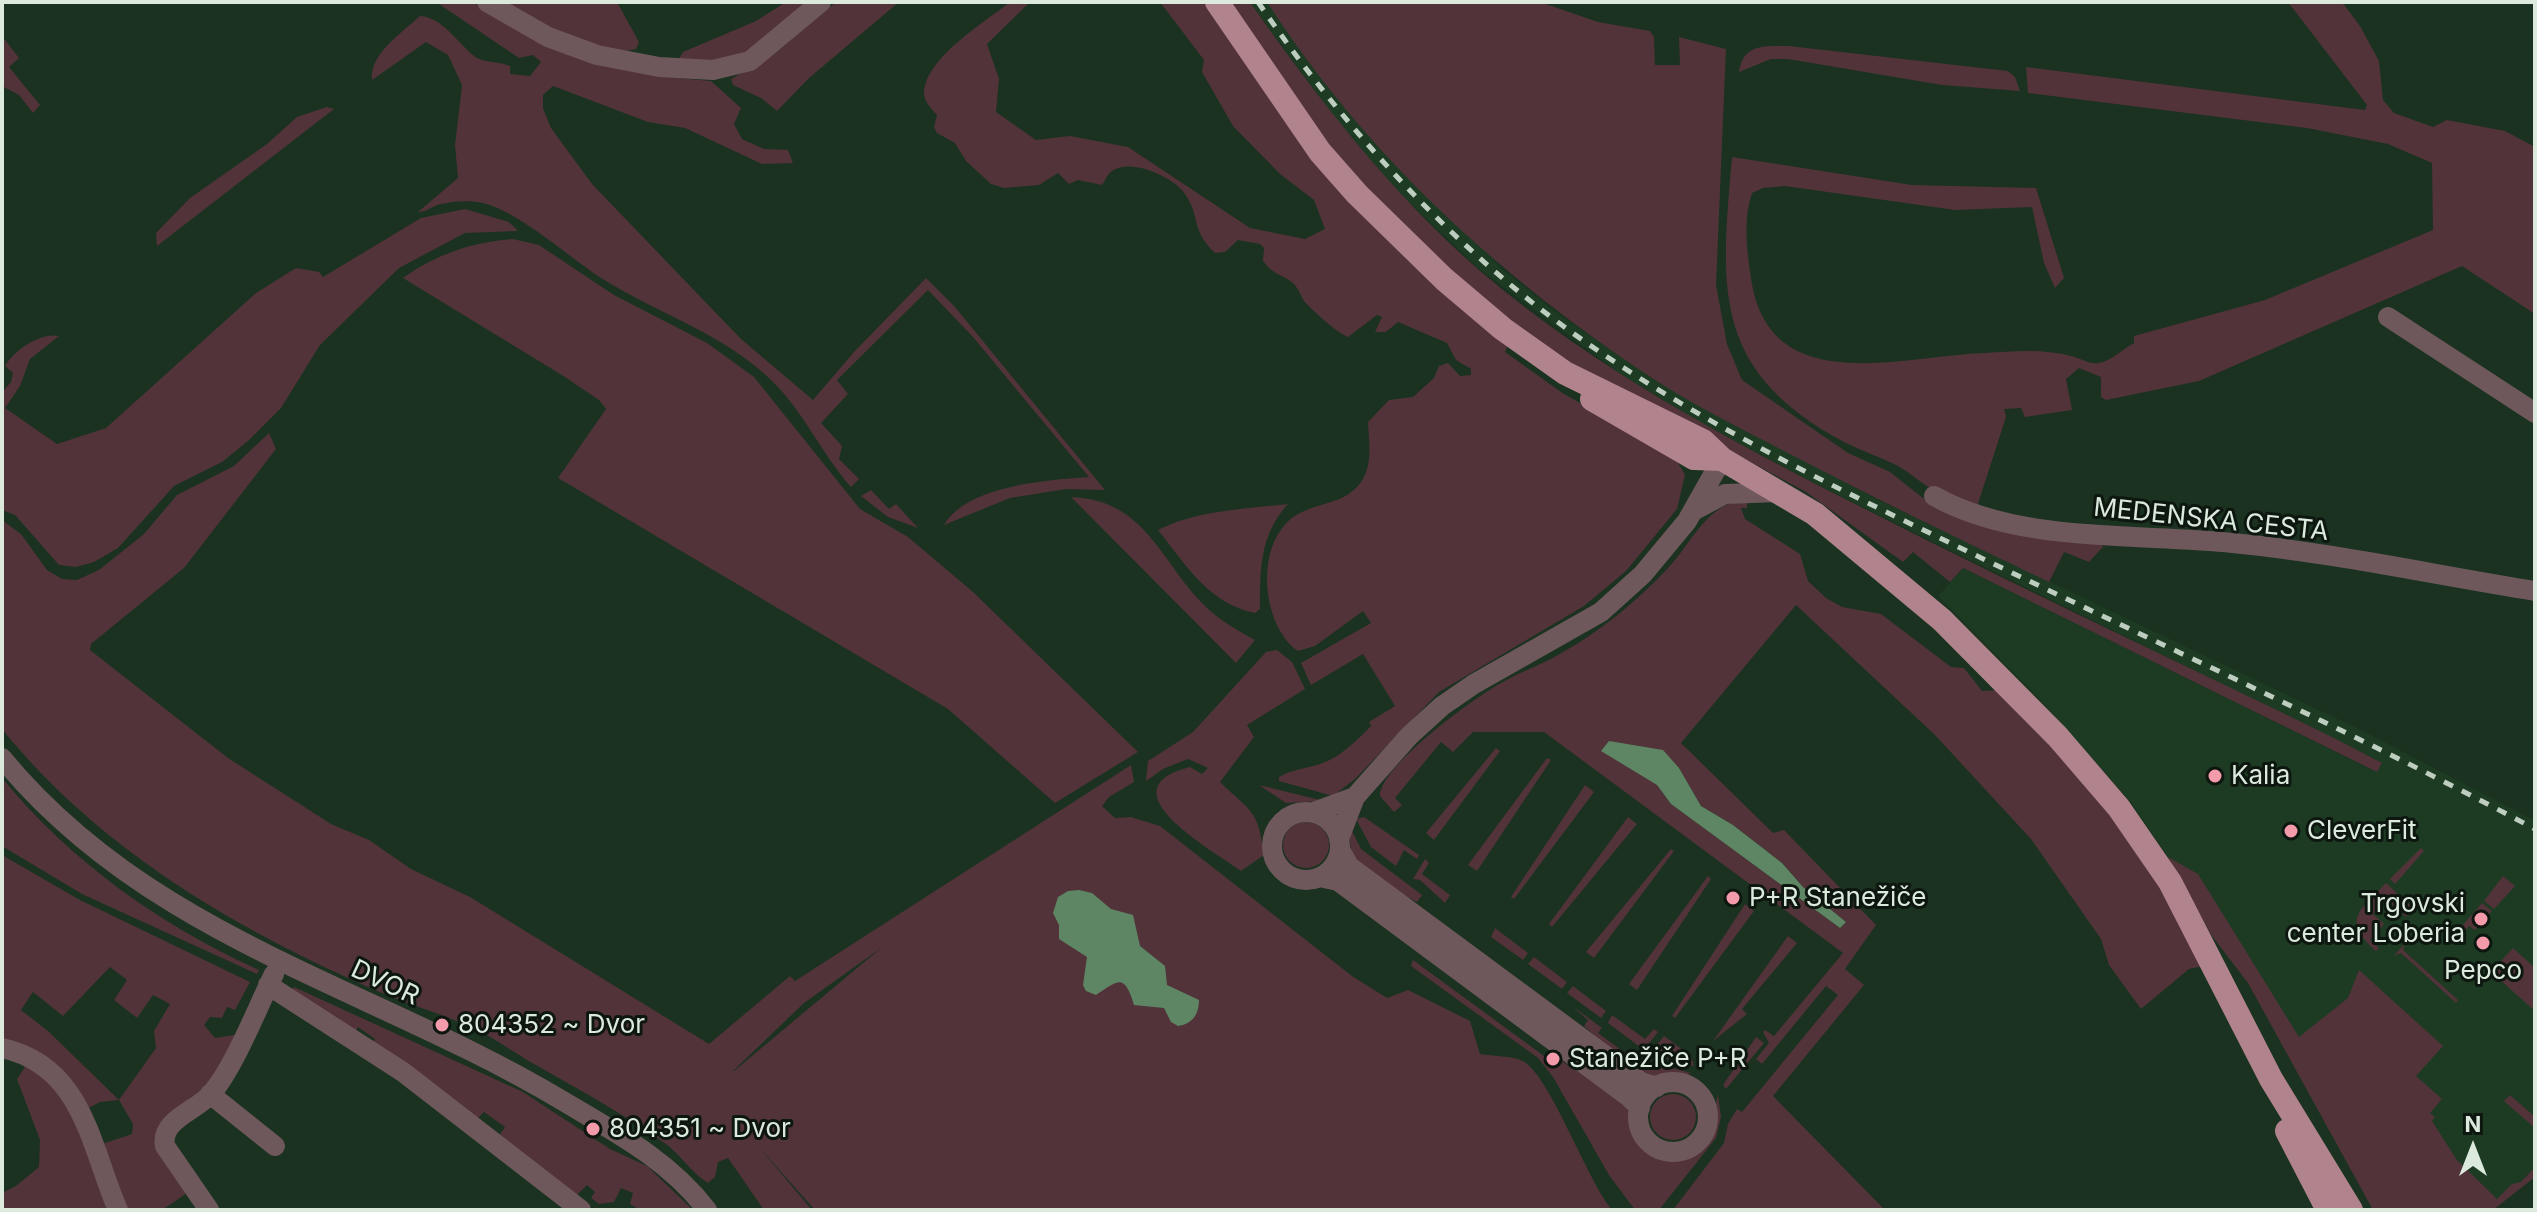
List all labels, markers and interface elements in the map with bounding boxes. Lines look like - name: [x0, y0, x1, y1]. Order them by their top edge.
- street label: MEDENSKA CESTA: [2092, 492, 2330, 548]
- place label: Kalia: [2231, 760, 2290, 792]
- marker: Kalia: [2206, 767, 2224, 785]
- place label: CleverFit: [2307, 815, 2417, 847]
- marker: CleverFit: [2282, 822, 2300, 840]
- place label: P+R Stanežiče: [1749, 882, 1926, 914]
- place label: Trgovski center Loberia: [2287, 888, 2465, 950]
- marker: P+R Stanežiče: [1724, 889, 1742, 907]
- marker: Trgovski center Loberia: [2472, 910, 2490, 928]
- marker: Pepco: [2474, 934, 2492, 952]
- street label: DVOR: [346, 954, 424, 1012]
- place label: Pepco: [2444, 955, 2522, 987]
- place label: 804352 ~ Dvor: [458, 1009, 645, 1041]
- marker: 804352 ~ Dvor: [433, 1016, 451, 1034]
- place label: Stanežiče P+R: [1569, 1043, 1746, 1075]
- marker: Stanežiče P+R: [1544, 1050, 1562, 1068]
- north arrow: [2433, 1108, 2513, 1188]
- text: N: [2465, 1111, 2481, 1137]
- place label: 804351 ~ Dvor: [609, 1113, 791, 1145]
- marker: 804351 ~ Dvor: [584, 1120, 602, 1138]

